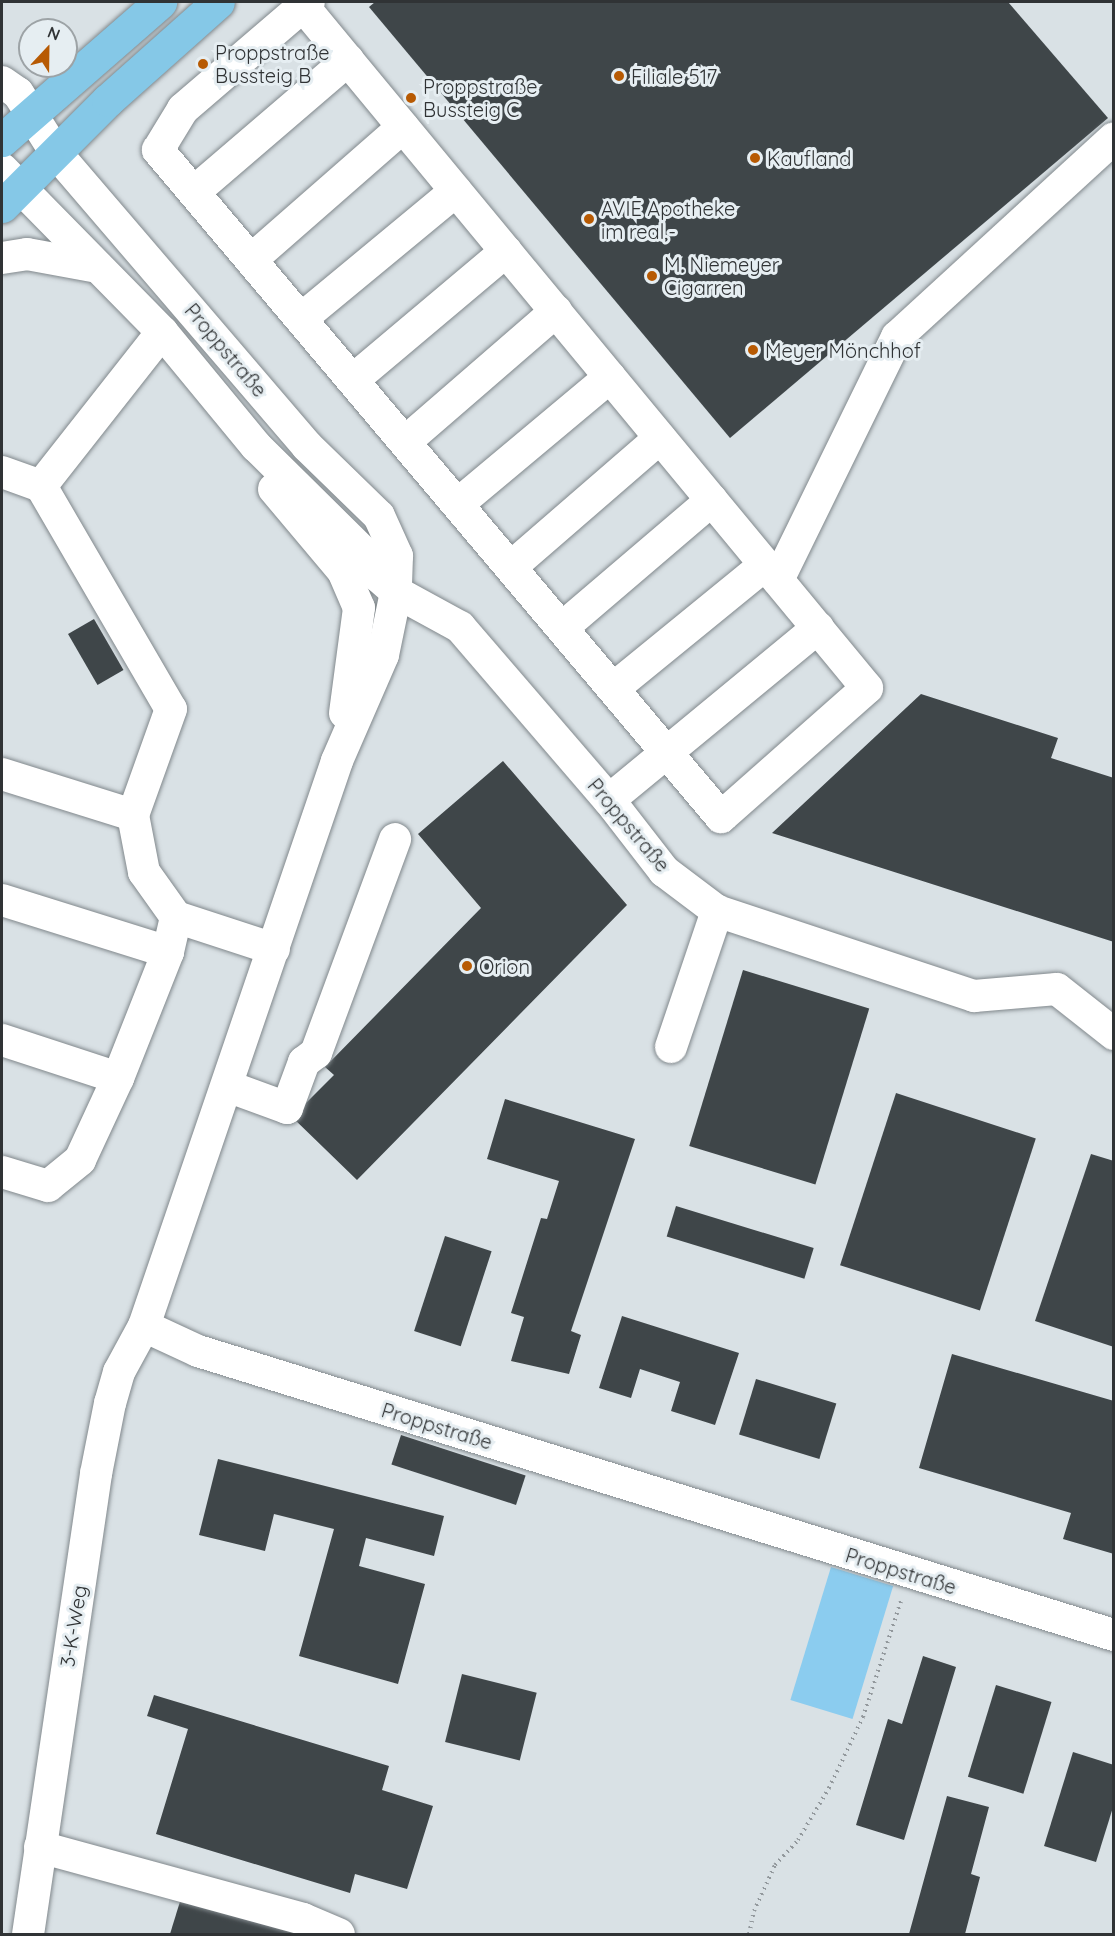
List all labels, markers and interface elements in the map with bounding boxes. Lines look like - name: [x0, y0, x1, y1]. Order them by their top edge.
- north arrow: [18, 18, 78, 78]
- text: N: [45, 22, 63, 45]
- place label: Proppstraße Bussteig B: [215, 40, 330, 87]
- marker: Proppstraße Bussteig B: [196, 57, 210, 71]
- place label: Filiale 517: [631, 64, 717, 88]
- marker: Filiale 517: [612, 69, 626, 83]
- place label: Proppstraße Bussteig C: [423, 74, 538, 121]
- marker: Proppstraße Bussteig C: [404, 91, 418, 105]
- place label: Kaufland: [767, 146, 851, 170]
- marker: Kaufland: [748, 151, 762, 165]
- place label: AVIE Apotheke im real,-: [601, 196, 735, 243]
- marker: AVIE Apotheke im real,-: [582, 212, 596, 226]
- place label: M. Niemeyer Cigarren: [664, 252, 779, 299]
- marker: M. Niemeyer Cigarren: [645, 269, 659, 283]
- street label: Proppstraße: [180, 298, 272, 402]
- place label: Meyer Mönchhof: [765, 338, 921, 362]
- marker: Meyer Mönchhof: [746, 343, 760, 357]
- street label: Proppstraße: [583, 773, 675, 877]
- place label: Orion: [479, 954, 530, 978]
- marker: Orion: [460, 959, 474, 973]
- street label: Proppstraße: [379, 1398, 495, 1454]
- street label: Proppstraße: [843, 1543, 959, 1599]
- street label: 3-K-Weg: [55, 1583, 91, 1669]

